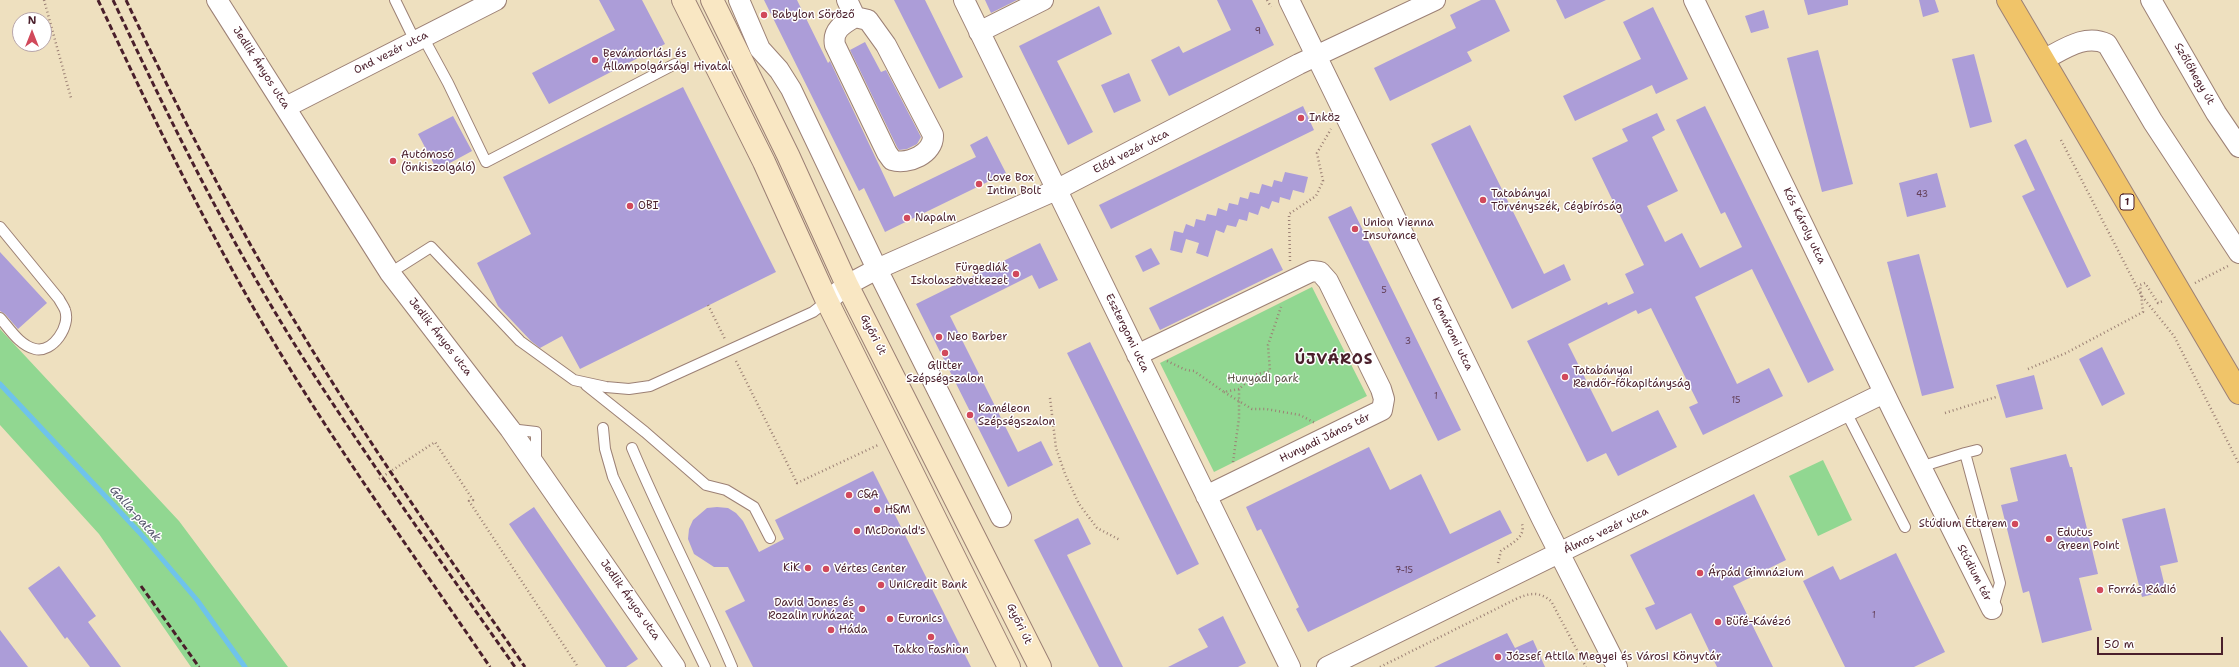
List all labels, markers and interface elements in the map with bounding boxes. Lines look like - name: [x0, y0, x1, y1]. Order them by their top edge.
- place label: Babylon Söröző: [772, 8, 855, 22]
- marker: Babylon Söröző: [759, 10, 769, 20]
- north arrow: [12, 12, 52, 52]
- text: N: [28, 13, 36, 28]
- street label: Jedlik Ányos utca: [230, 24, 292, 112]
- house number: 9: [1255, 27, 1261, 37]
- street label: Ond vezér utca: [352, 29, 430, 77]
- street label: Szőlőhegy út: [2171, 41, 2217, 107]
- place label: Bevándorlási és Állampolgársági Hivatal: [603, 47, 731, 73]
- marker: Bevándorlási és Állampolgársági Hivatal: [590, 55, 600, 65]
- place label: Inköz: [1309, 111, 1340, 125]
- marker: Inköz: [1296, 113, 1306, 123]
- street label: Előd vezér utca: [1091, 127, 1171, 177]
- place label: Autómosó (önkiszolgáló): [401, 148, 476, 174]
- marker: Autómosó (önkiszolgáló): [388, 156, 398, 166]
- place label: Love Box Intim Bolt: [987, 171, 1041, 197]
- marker: Love Box Intim Bolt: [974, 179, 984, 189]
- street label: Kós Károly utca: [1780, 186, 1828, 266]
- place label: Tatabányai Törvényszék, Cégbíróság: [1491, 187, 1622, 213]
- house number: 43: [1916, 190, 1928, 200]
- road number: 1: [2120, 194, 2134, 210]
- marker: Tatabányai Törvényszék, Cégbíróság: [1478, 195, 1488, 205]
- place label: OBI: [638, 199, 658, 213]
- marker: OBI: [625, 201, 635, 211]
- place label: Napalm: [915, 211, 956, 225]
- marker: Napalm: [902, 213, 912, 223]
- place label: Union Vienna Insurance: [1363, 216, 1434, 242]
- marker: Union Vienna Insurance: [1350, 224, 1360, 234]
- place label: Fürgediák Iskolaszövetkezet: [911, 261, 1008, 287]
- marker: Fürgediák Iskolaszövetkezet: [1011, 269, 1021, 279]
- house number: 5: [1381, 286, 1387, 296]
- street label: Esztergomi utca: [1102, 291, 1152, 375]
- street label: Jedlik Ányos utca: [405, 295, 475, 379]
- street label: Komáromi utca: [1429, 295, 1475, 373]
- street label: Győri út: [857, 312, 889, 358]
- place label: Neo Barber: [947, 330, 1007, 344]
- marker: Neo Barber: [934, 332, 944, 342]
- house number: 3: [1405, 337, 1411, 347]
- marker: Glitter Szépségszalon: [940, 348, 950, 358]
- district label: ÚJVÁROS: [1295, 351, 1373, 369]
- place label: Glitter Szépségszalon: [906, 359, 984, 385]
- place label: Tatabányai Rendőr-főkapitányság: [1573, 364, 1691, 390]
- park label: Hunyadi park: [1227, 372, 1299, 386]
- marker: Tatabányai Rendőr-főkapitányság: [1560, 372, 1570, 382]
- house number: 1: [1434, 392, 1438, 402]
- house number: 15: [1731, 396, 1741, 406]
- place label: Kaméleon Szépségszalon: [978, 402, 1055, 428]
- marker: Kaméleon Szépségszalon: [965, 410, 975, 420]
- street label: Hunyadi János tér: [1278, 410, 1372, 466]
- water label: Galla-patak: [106, 483, 164, 545]
- place label: C&A: [857, 488, 879, 502]
- marker: C&A: [844, 490, 854, 500]
- place label: H&M: [885, 503, 910, 517]
- marker: H&M: [872, 505, 882, 515]
- street label: Álmos vezér utca: [1562, 505, 1650, 557]
- place label: Stúdium Étterem: [1919, 517, 2007, 531]
- marker: Stúdium Étterem: [2010, 519, 2020, 529]
- place label: McDonald's: [865, 524, 925, 538]
- marker: McDonald's: [852, 526, 862, 536]
- place label: Edutus Green Point: [2057, 526, 2120, 552]
- marker: Edutus Green Point: [2044, 534, 2054, 544]
- street label: Stúdium tér: [1954, 542, 1994, 604]
- street label: Jedlik Ányos utca: [597, 557, 663, 643]
- place label: KiK: [783, 561, 800, 575]
- place label: Vértes Center: [834, 562, 906, 576]
- marker: KiK: [803, 563, 813, 573]
- marker: Vértes Center: [821, 564, 831, 574]
- house number: 7-15: [1395, 566, 1413, 576]
- place label: Árpád Gimnázium: [1708, 566, 1804, 580]
- marker: Árpád Gimnázium: [1695, 568, 1705, 578]
- place label: UniCredit Bank: [889, 578, 968, 592]
- marker: UniCredit Bank: [876, 580, 886, 590]
- place label: Forrás Rádió: [2108, 583, 2176, 597]
- marker: Forrás Rádió: [2095, 585, 2105, 595]
- place label: David Jones és Rozalin ruházat: [768, 596, 854, 622]
- street label: Győri út: [1003, 601, 1035, 647]
- marker: David Jones és Rozalin ruházat: [857, 604, 867, 614]
- house number: 1: [1872, 611, 1876, 621]
- place label: Euronics: [898, 612, 942, 626]
- marker: Euronics: [885, 614, 895, 624]
- place label: Büfé-Kávézó: [1726, 615, 1791, 629]
- marker: Büfé-Kávézó: [1713, 617, 1723, 627]
- place label: Háda: [839, 623, 867, 637]
- marker: Háda: [826, 625, 836, 635]
- scale bar: [2099, 629, 2225, 655]
- marker: Takko Fashion: [926, 632, 936, 642]
- text: 50 m: [2104, 636, 2134, 652]
- place label: Takko Fashion: [893, 643, 969, 657]
- place label: József Attila Megyei és Városi Könyvtár: [1506, 650, 1721, 664]
- marker: József Attila Megyei és Városi Könyvtár: [1493, 652, 1503, 662]

